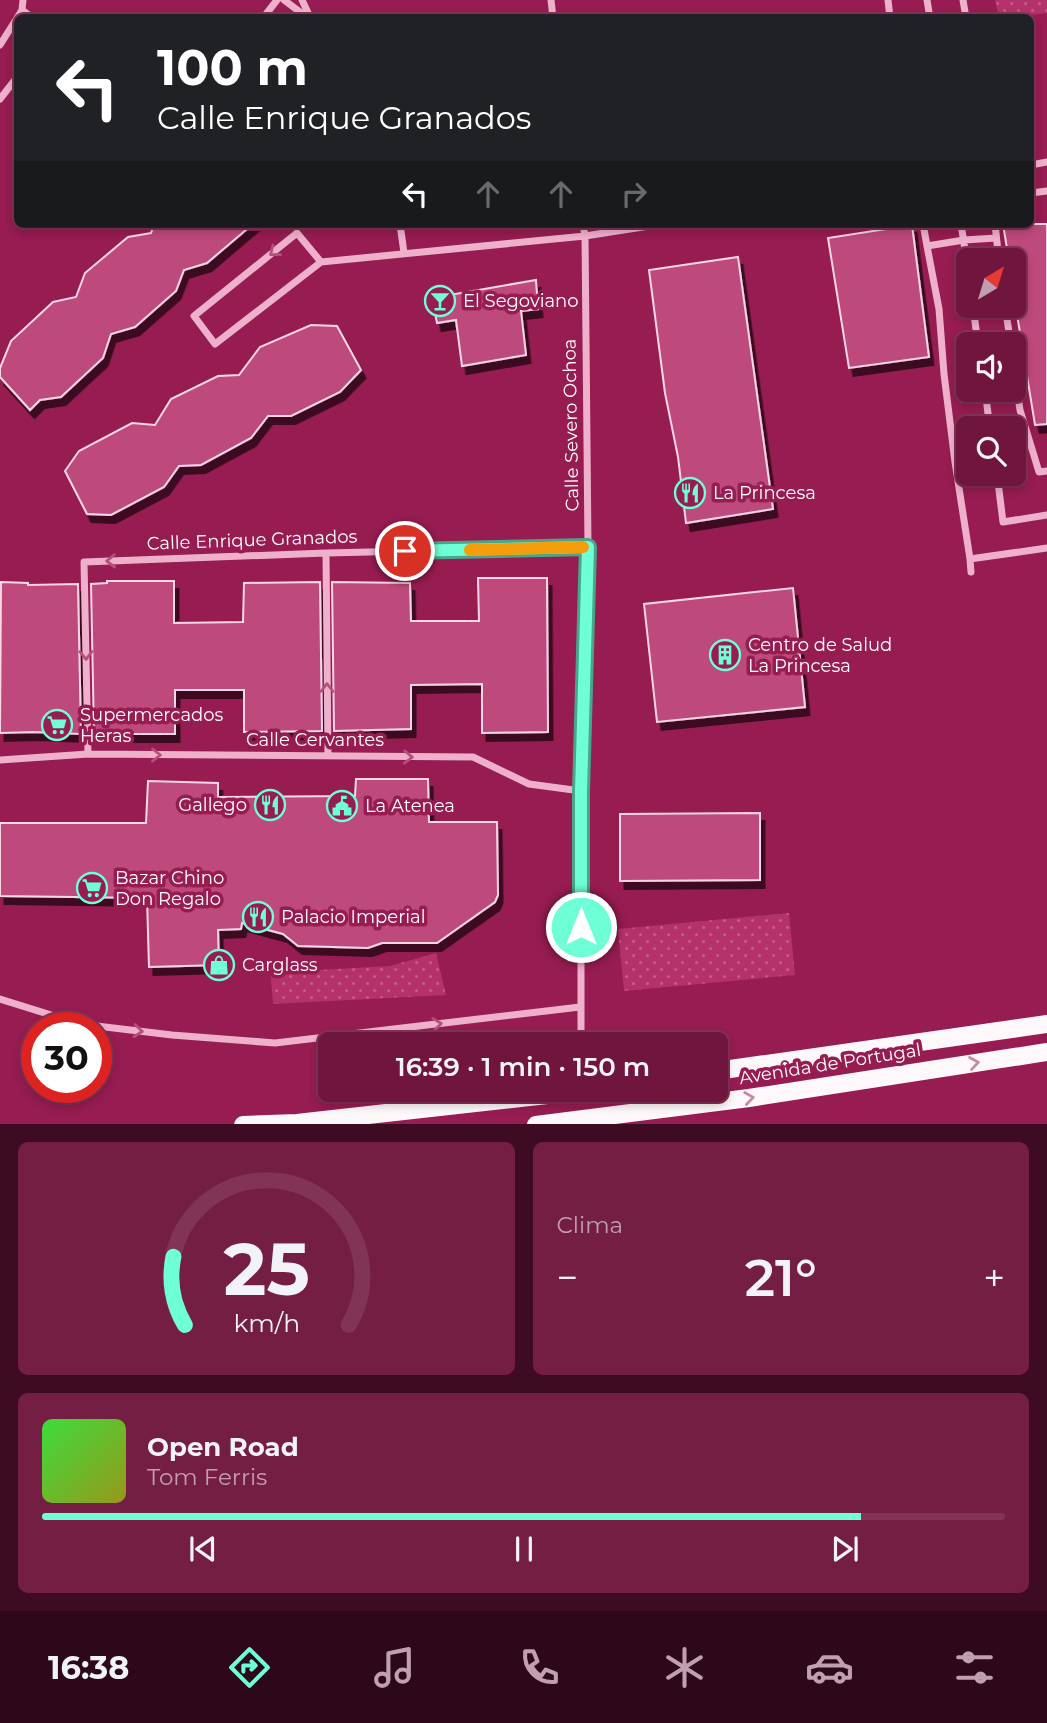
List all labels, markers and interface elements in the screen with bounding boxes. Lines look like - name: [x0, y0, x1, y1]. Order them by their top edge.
- text: 100 m: [157, 38, 308, 97]
- icon: left: [42, 42, 133, 133]
- text: Calle Enrique Granados: [157, 98, 531, 137]
- icon: left: [396, 175, 434, 213]
- icon: ahead: [469, 175, 507, 213]
- icon: ahead: [542, 175, 580, 213]
- icon: right: [615, 175, 653, 213]
- one-way arrow: [269, 244, 282, 257]
- north arrow: [956, 248, 1026, 318]
- map controls: [956, 248, 1026, 486]
- bar icon: El Segoviano: [423, 284, 457, 318]
- place label: El Segoviano: [463, 290, 579, 312]
- button: sound: [956, 332, 1026, 402]
- street label: Calle Severo Ochoa: [558, 338, 584, 512]
- button: search: [956, 416, 1026, 486]
- restaurant icon: La Princesa: [673, 476, 707, 510]
- place label: La Princesa: [713, 482, 816, 504]
- pin: [375, 521, 435, 581]
- street label: Calle Enrique Granados: [146, 525, 358, 555]
- icon: arrive: [386, 532, 424, 570]
- one-way arrow: [105, 553, 116, 569]
- place label: Centro de Salud La Princesa: [748, 634, 892, 677]
- building icon: Centro de Salud La Princesa: [708, 638, 742, 672]
- one-way arrow: [78, 650, 94, 660]
- one-way arrow: [319, 682, 335, 692]
- place label: Supermercados Heras: [80, 704, 224, 747]
- supermarket icon: Supermercados Heras: [40, 708, 74, 742]
- street label: Calle Cervantes: [246, 729, 384, 751]
- one-way arrow: [152, 747, 162, 763]
- one-way arrow: [404, 749, 414, 765]
- restaurant icon: Gallego: [253, 788, 287, 822]
- public building icon: La Atenea: [325, 789, 359, 823]
- place label: Gallego: [178, 794, 247, 816]
- place label: La Atenea: [365, 795, 455, 817]
- place label: Bazar Chino Don Regalo: [115, 867, 224, 910]
- supermarket icon: Bazar Chino Don Regalo: [75, 871, 109, 905]
- position arrow: [544, 890, 618, 964]
- restaurant icon: Palacio Imperial: [241, 900, 275, 934]
- place label: Palacio Imperial: [281, 906, 426, 928]
- shop icon: Carglass: [202, 948, 236, 982]
- place label: Carglass: [242, 954, 318, 976]
- speed limit sign: 30: [21, 1012, 112, 1103]
- one-way arrow: [431, 1016, 443, 1031]
- one-way arrow: [132, 1023, 143, 1038]
- street label: Avenida de Portugal: [738, 1039, 922, 1089]
- text: 16:39 · 1 min · 150 m: [396, 1051, 650, 1083]
- one-way arrow: [968, 1056, 980, 1071]
- one-way arrow: [743, 1091, 755, 1106]
- text: Clima: [557, 1211, 623, 1239]
- text: 25: [223, 1225, 309, 1313]
- text: 21°: [745, 1246, 817, 1309]
- text: −: [557, 1254, 578, 1301]
- text: +: [983, 1254, 1005, 1301]
- text: km/h: [233, 1307, 300, 1337]
- text: Open Road: [147, 1431, 299, 1463]
- text: Tom Ferris: [147, 1463, 267, 1491]
- icon: previous: [184, 1530, 222, 1568]
- icon: pause: [505, 1530, 543, 1568]
- icon: next: [826, 1530, 864, 1568]
- icon: directions: [225, 1643, 274, 1692]
- icon: music: [370, 1643, 419, 1692]
- icon: phone: [515, 1643, 564, 1692]
- icon: climate: [660, 1643, 709, 1692]
- icon: car: [805, 1643, 854, 1692]
- icon: filters: [950, 1643, 999, 1692]
- text: 16:38: [48, 1648, 129, 1687]

